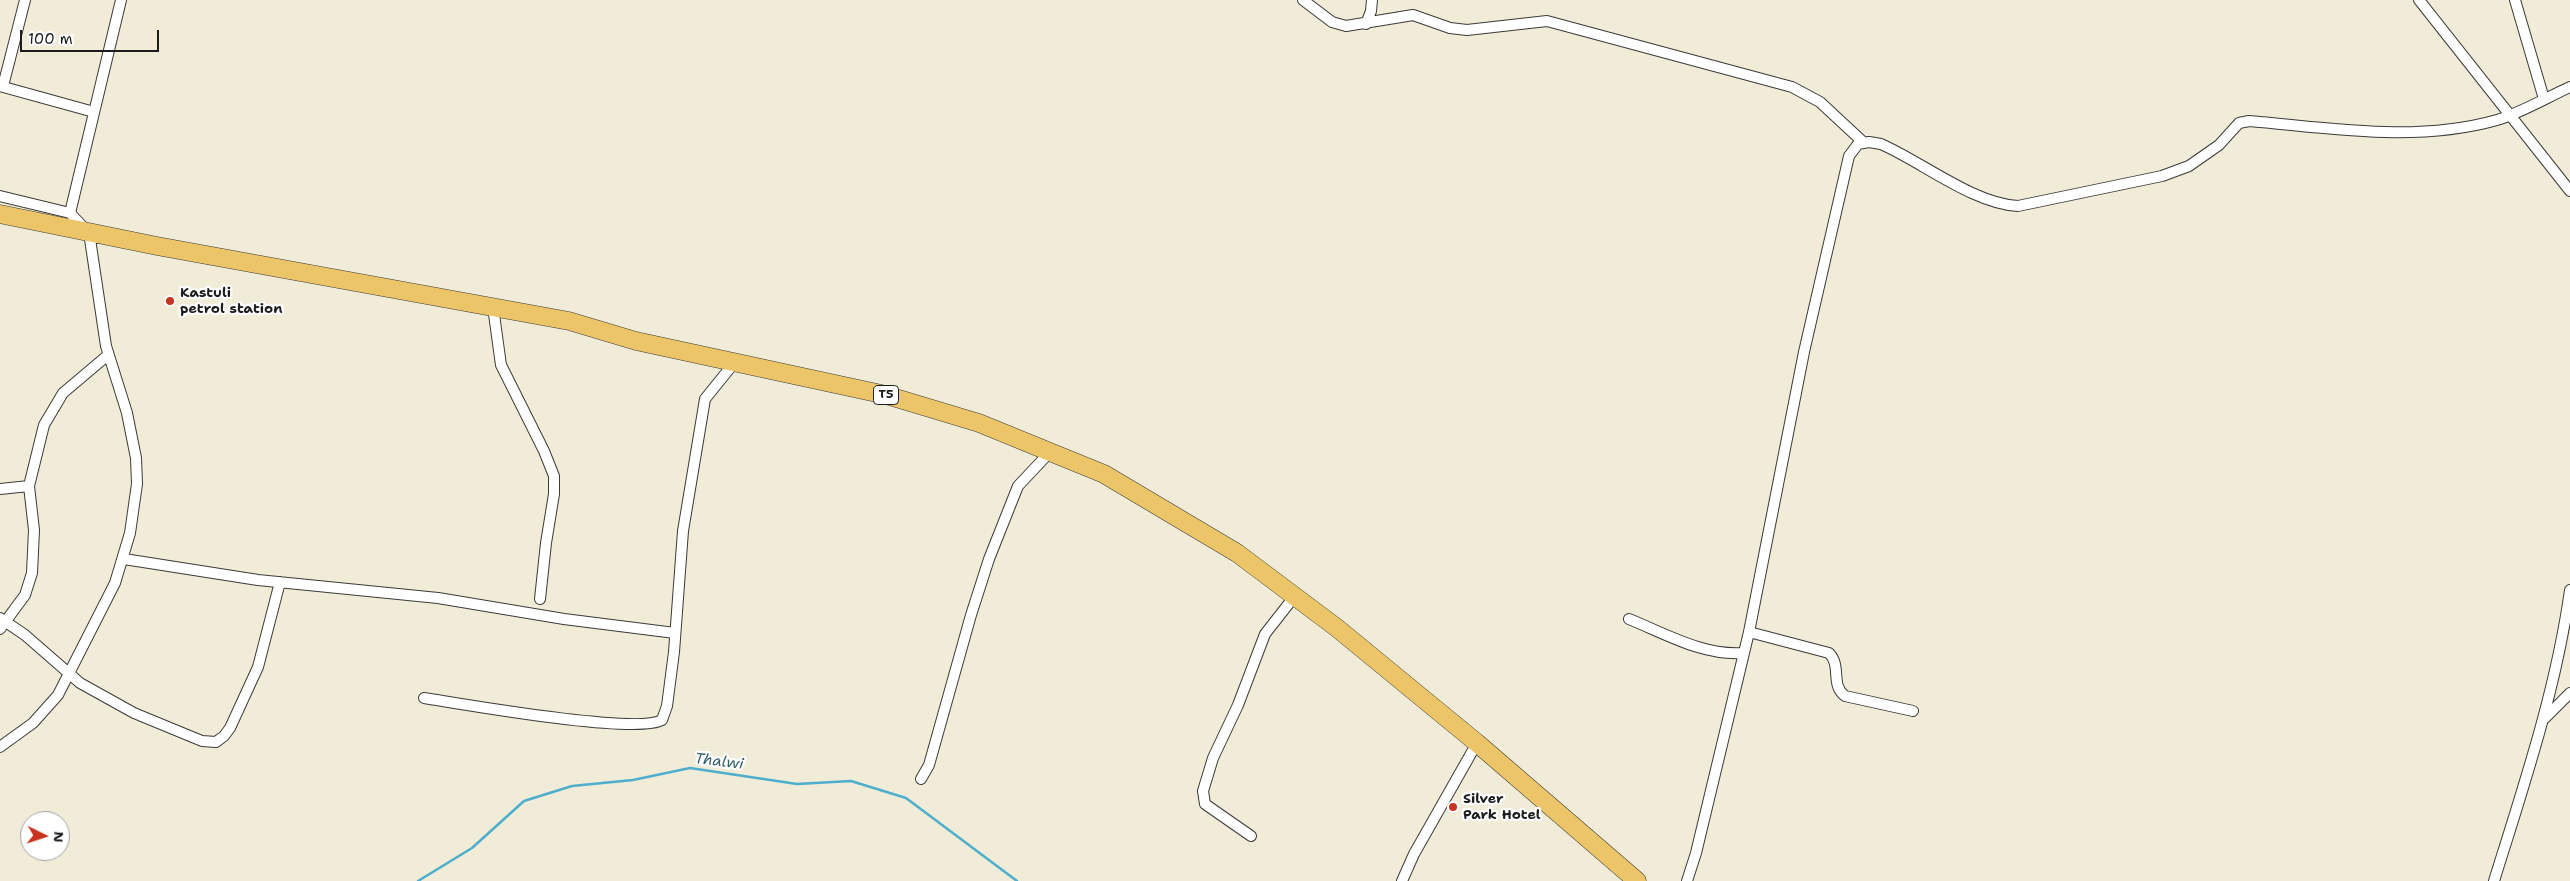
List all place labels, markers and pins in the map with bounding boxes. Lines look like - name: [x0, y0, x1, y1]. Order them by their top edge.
- place label: Kastuli petrol station: [180, 285, 282, 318]
- marker: Kastuli petrol station: [164, 295, 176, 307]
- place label: Silver Park Hotel: [1463, 791, 1541, 824]
- marker: Silver Park Hotel: [1447, 801, 1459, 813]

